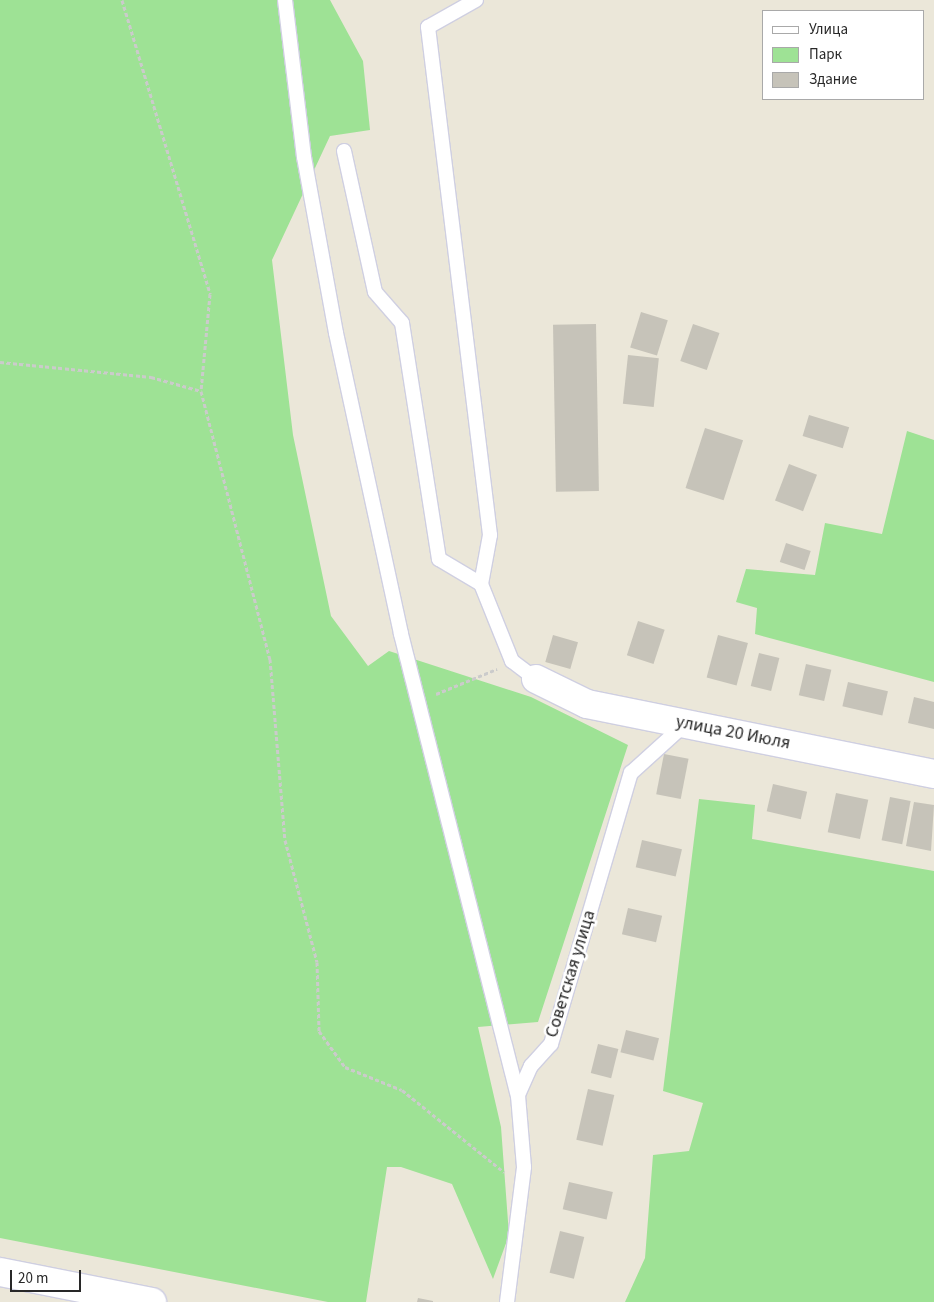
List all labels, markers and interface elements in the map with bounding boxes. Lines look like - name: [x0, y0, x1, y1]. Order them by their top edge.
- legend: [762, 10, 924, 100]
- text: Улица: [809, 19, 848, 40]
- text: Парк: [809, 44, 842, 65]
- text: Здание: [809, 69, 857, 90]
- street label: улица 20 Июля: [674, 711, 792, 755]
- street label: Советская улица: [541, 908, 601, 1040]
- scale bar: [12, 1260, 84, 1292]
- text: 20 m: [18, 1268, 48, 1289]

